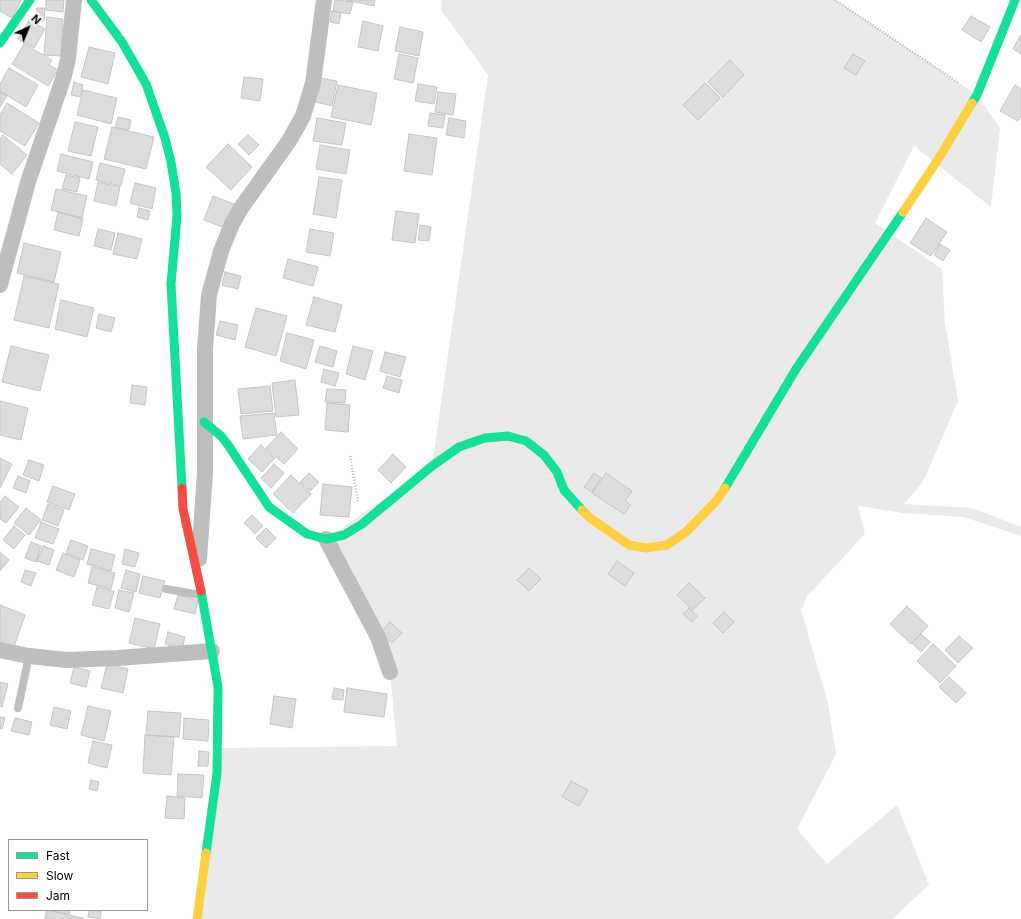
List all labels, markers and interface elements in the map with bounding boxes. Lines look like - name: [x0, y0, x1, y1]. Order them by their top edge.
- north arrow: [8, 8, 48, 48]
- text: N: [28, 11, 44, 27]
- legend: [8, 839, 148, 911]
- text: Fast: [46, 848, 70, 863]
- text: Slow: [46, 868, 73, 883]
- text: Jam: [46, 888, 70, 903]

